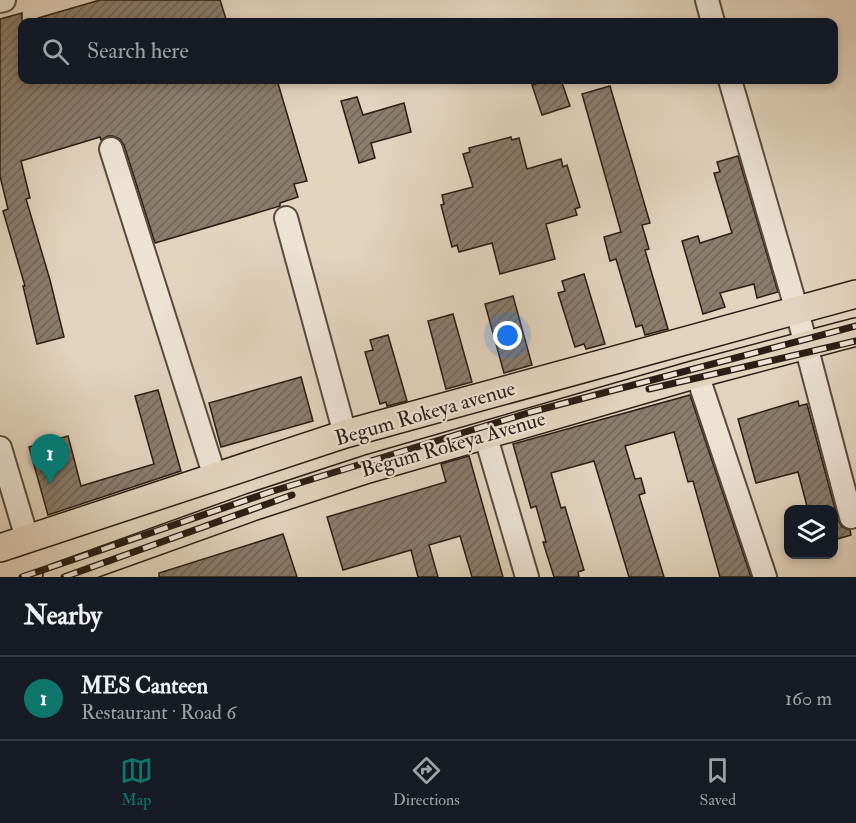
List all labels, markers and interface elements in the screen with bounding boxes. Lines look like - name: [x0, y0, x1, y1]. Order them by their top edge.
- search box: [18, 18, 838, 84]
- icon: search: [39, 35, 72, 68]
- text: Search here: [87, 37, 189, 65]
- your location: [493, 321, 522, 350]
- street label: Begum Rokeya avenue: [332, 375, 519, 452]
- street label: Begum Rokeya Avenue: [358, 405, 549, 484]
- pin: 1: [31, 434, 70, 484]
- map controls: [784, 505, 838, 559]
- button: layers: [784, 505, 838, 559]
- text: Nearby: [24, 600, 102, 632]
- text: MES Canteen: [81, 672, 208, 700]
- text: 1: [40, 686, 47, 711]
- text: 160 m: [785, 686, 832, 711]
- text: Restaurant · Road 6: [81, 700, 236, 725]
- tab: Map: [120, 754, 153, 810]
- tab: Directions: [393, 754, 460, 810]
- tab: Saved: [700, 754, 736, 810]

